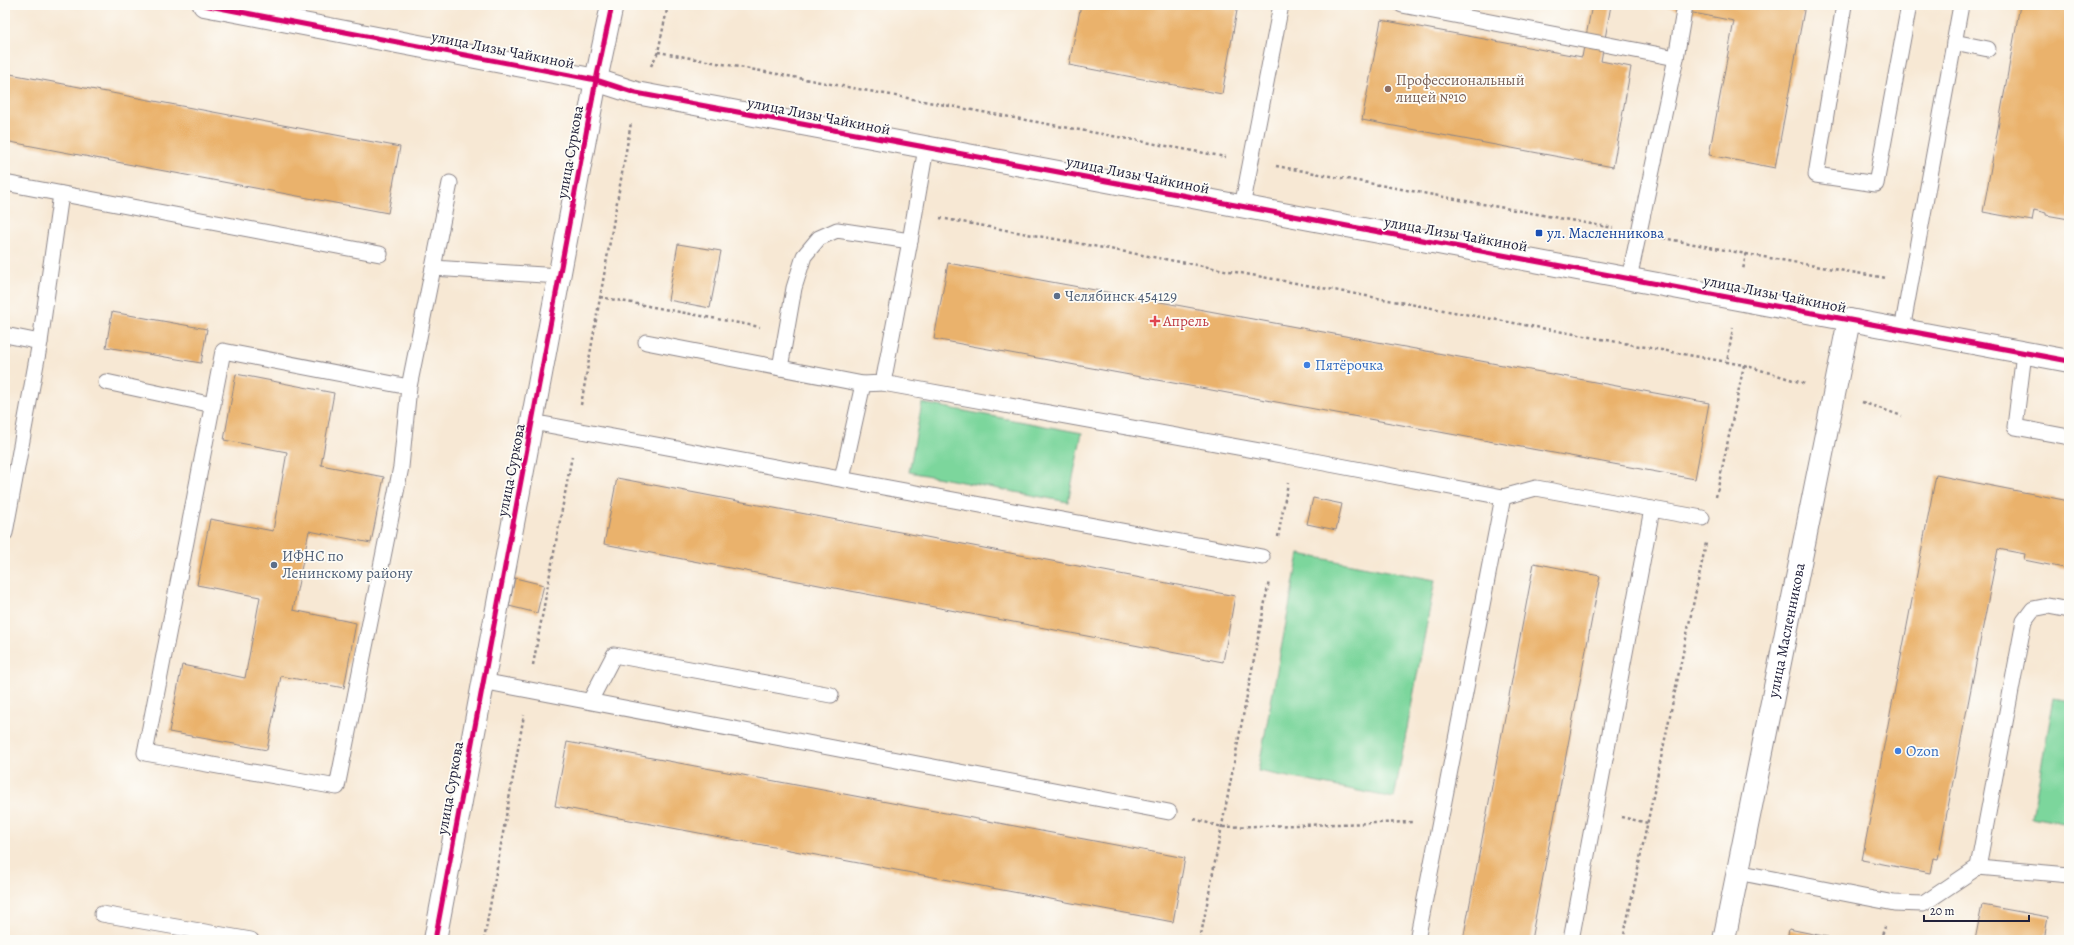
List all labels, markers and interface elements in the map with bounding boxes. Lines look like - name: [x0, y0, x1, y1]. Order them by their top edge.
- street label: улица Лизы Чайкиной: [429, 26, 576, 74]
- place label: Профессиональный лицей №10: [1396, 70, 1525, 107]
- marker: Профессиональный лицей №10: [1383, 84, 1393, 94]
- street label: улица Лизы Чайкиной: [745, 92, 892, 140]
- street label: улица Суркова: [552, 104, 588, 201]
- street label: улица Лизы Чайкиной: [1064, 151, 1211, 199]
- street label: улица Лизы Чайкиной: [1382, 211, 1529, 256]
- place label: ул. Масленникова: [1546, 223, 1664, 243]
- marker: ул. Масленникова: [1534, 228, 1544, 238]
- street label: улица Лизы Чайкиной: [1701, 270, 1848, 318]
- place label: Челябинск 454129: [1065, 286, 1177, 306]
- marker: Челябинск 454129: [1052, 291, 1062, 301]
- place label: Апрель: [1162, 311, 1209, 331]
- marker: Апрель: [1150, 316, 1160, 326]
- place label: Пятёрочка: [1315, 355, 1384, 375]
- marker: Пятёрочка: [1302, 360, 1312, 370]
- street label: улица Суркова: [492, 422, 530, 519]
- place label: ИФНС по Ленинскому району: [282, 546, 413, 583]
- marker: ИФНС по Ленинскому району: [269, 560, 279, 570]
- street label: улица Масленникова: [1763, 561, 1810, 700]
- street label: улица Суркова: [432, 740, 468, 837]
- place label: Ozon: [1906, 741, 1939, 761]
- marker: Ozon: [1893, 746, 1903, 756]
- scale bar: [1924, 897, 2029, 923]
- text: 20 m: [1930, 903, 1954, 919]

